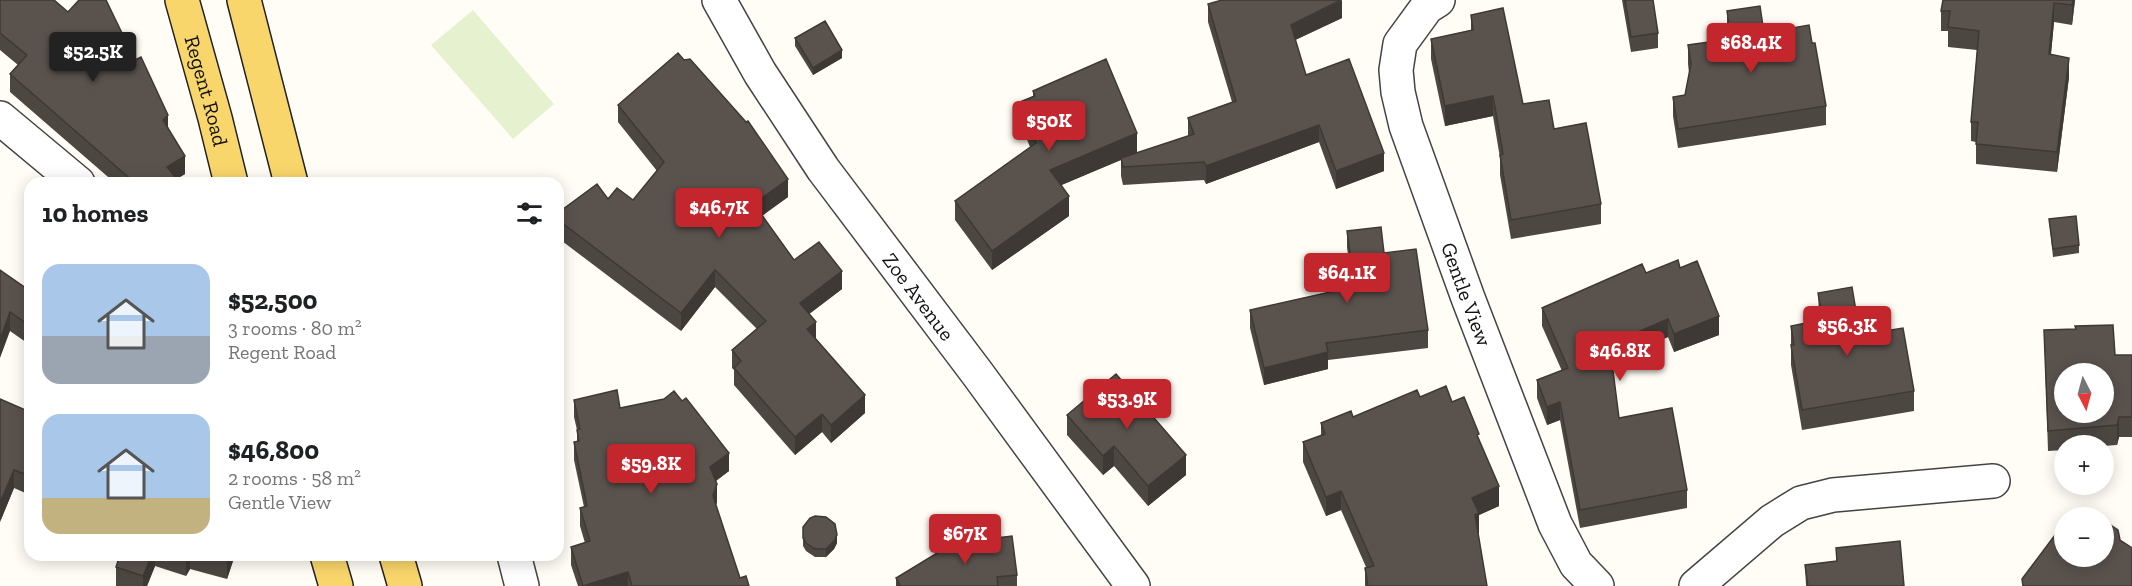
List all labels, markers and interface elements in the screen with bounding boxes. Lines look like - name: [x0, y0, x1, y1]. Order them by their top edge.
- pin: $68.4K: [1702, 23, 1800, 74]
- text: $68.4K: [1721, 30, 1781, 54]
- pin: $52.5K: [44, 32, 142, 83]
- street label: Regent Road: [180, 32, 234, 149]
- text: $52.5K: [63, 39, 123, 63]
- pin: $50K: [1013, 101, 1085, 152]
- text: $50K: [1026, 108, 1072, 132]
- pin: $46.7K: [670, 188, 768, 239]
- text: $46.7K: [689, 195, 749, 219]
- text: 10 homes: [42, 197, 148, 229]
- icon: filters: [513, 197, 546, 230]
- street label: Gentle View: [1436, 239, 1498, 349]
- street label: Zoe Avenue: [878, 247, 960, 345]
- pin: $64.1K: [1298, 253, 1396, 304]
- text: $64.1K: [1318, 260, 1376, 284]
- text: $52,500: [228, 284, 318, 316]
- icon: home: [90, 288, 162, 360]
- pin: $56.3K: [1798, 306, 1896, 357]
- text: $56.3K: [1817, 313, 1877, 337]
- text: 3 rooms · 80 m²: [228, 316, 362, 340]
- pin: $46.8K: [1571, 331, 1669, 382]
- text: $46.8K: [1590, 338, 1650, 362]
- text: Regent Road: [228, 340, 336, 364]
- north arrow: [2054, 363, 2114, 423]
- map controls: [2054, 363, 2114, 567]
- pin: $53.9K: [1078, 379, 1176, 430]
- text: $53.9K: [1097, 386, 1157, 410]
- text: $46,800: [228, 434, 319, 466]
- button: +: [2054, 435, 2114, 495]
- icon: home: [90, 438, 162, 510]
- pin: $59.8K: [602, 444, 700, 495]
- text: $59.8K: [621, 451, 681, 475]
- text: 2 rooms · 58 m²: [228, 466, 361, 490]
- text: Gentle View: [228, 490, 331, 514]
- button: −: [2054, 507, 2114, 567]
- pin: $67K: [929, 514, 1001, 565]
- text: $67K: [943, 521, 987, 545]

